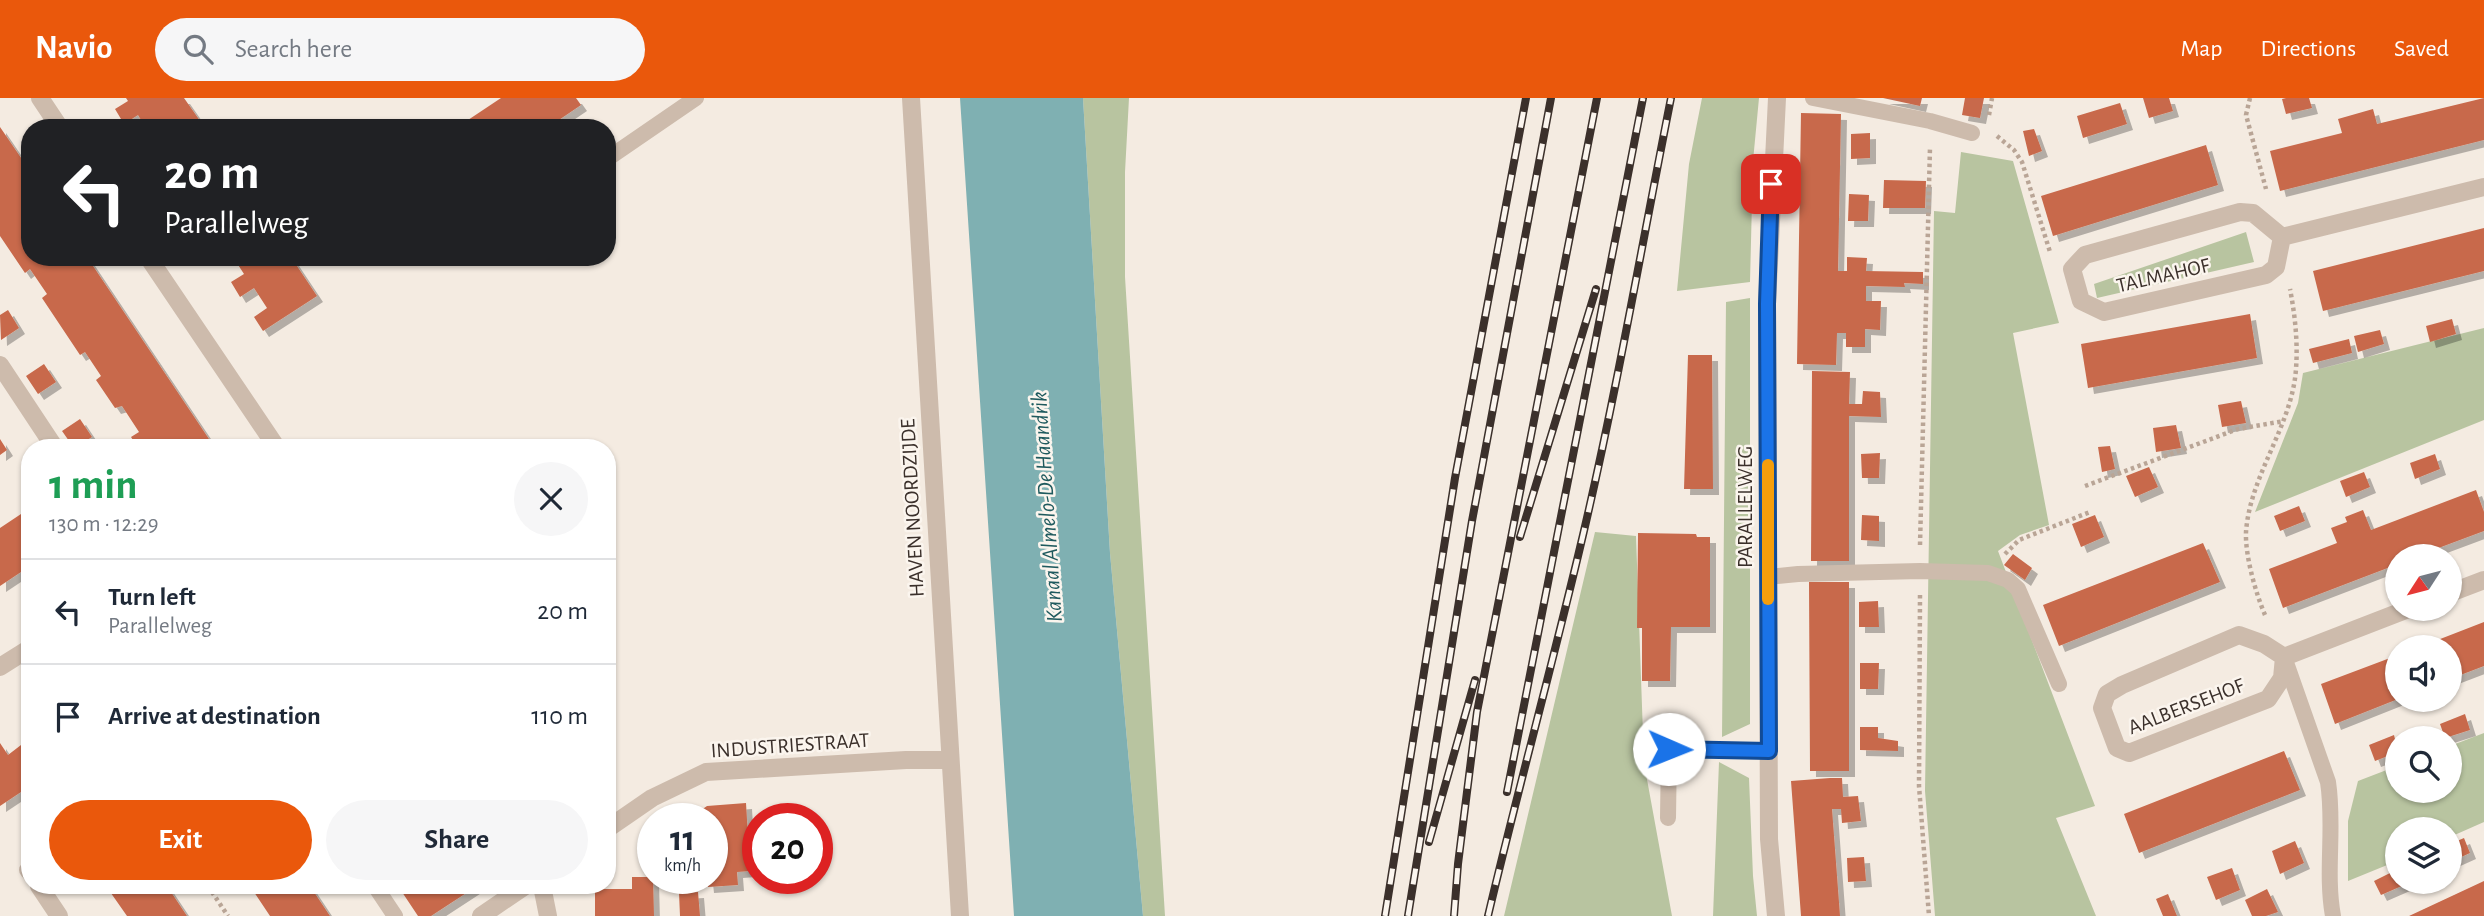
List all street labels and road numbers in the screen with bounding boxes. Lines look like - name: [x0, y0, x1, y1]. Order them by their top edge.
- street label: TALMAHOF: [2114, 254, 2213, 296]
- street label: HAVEN NOORDZIJDE: [897, 418, 928, 598]
- street label: PARALLELWEG: [1735, 446, 1756, 568]
- street label: AALBERSEHOF: [2125, 674, 2248, 738]
- street label: INDUSTRIESTRAAT: [710, 729, 870, 762]

